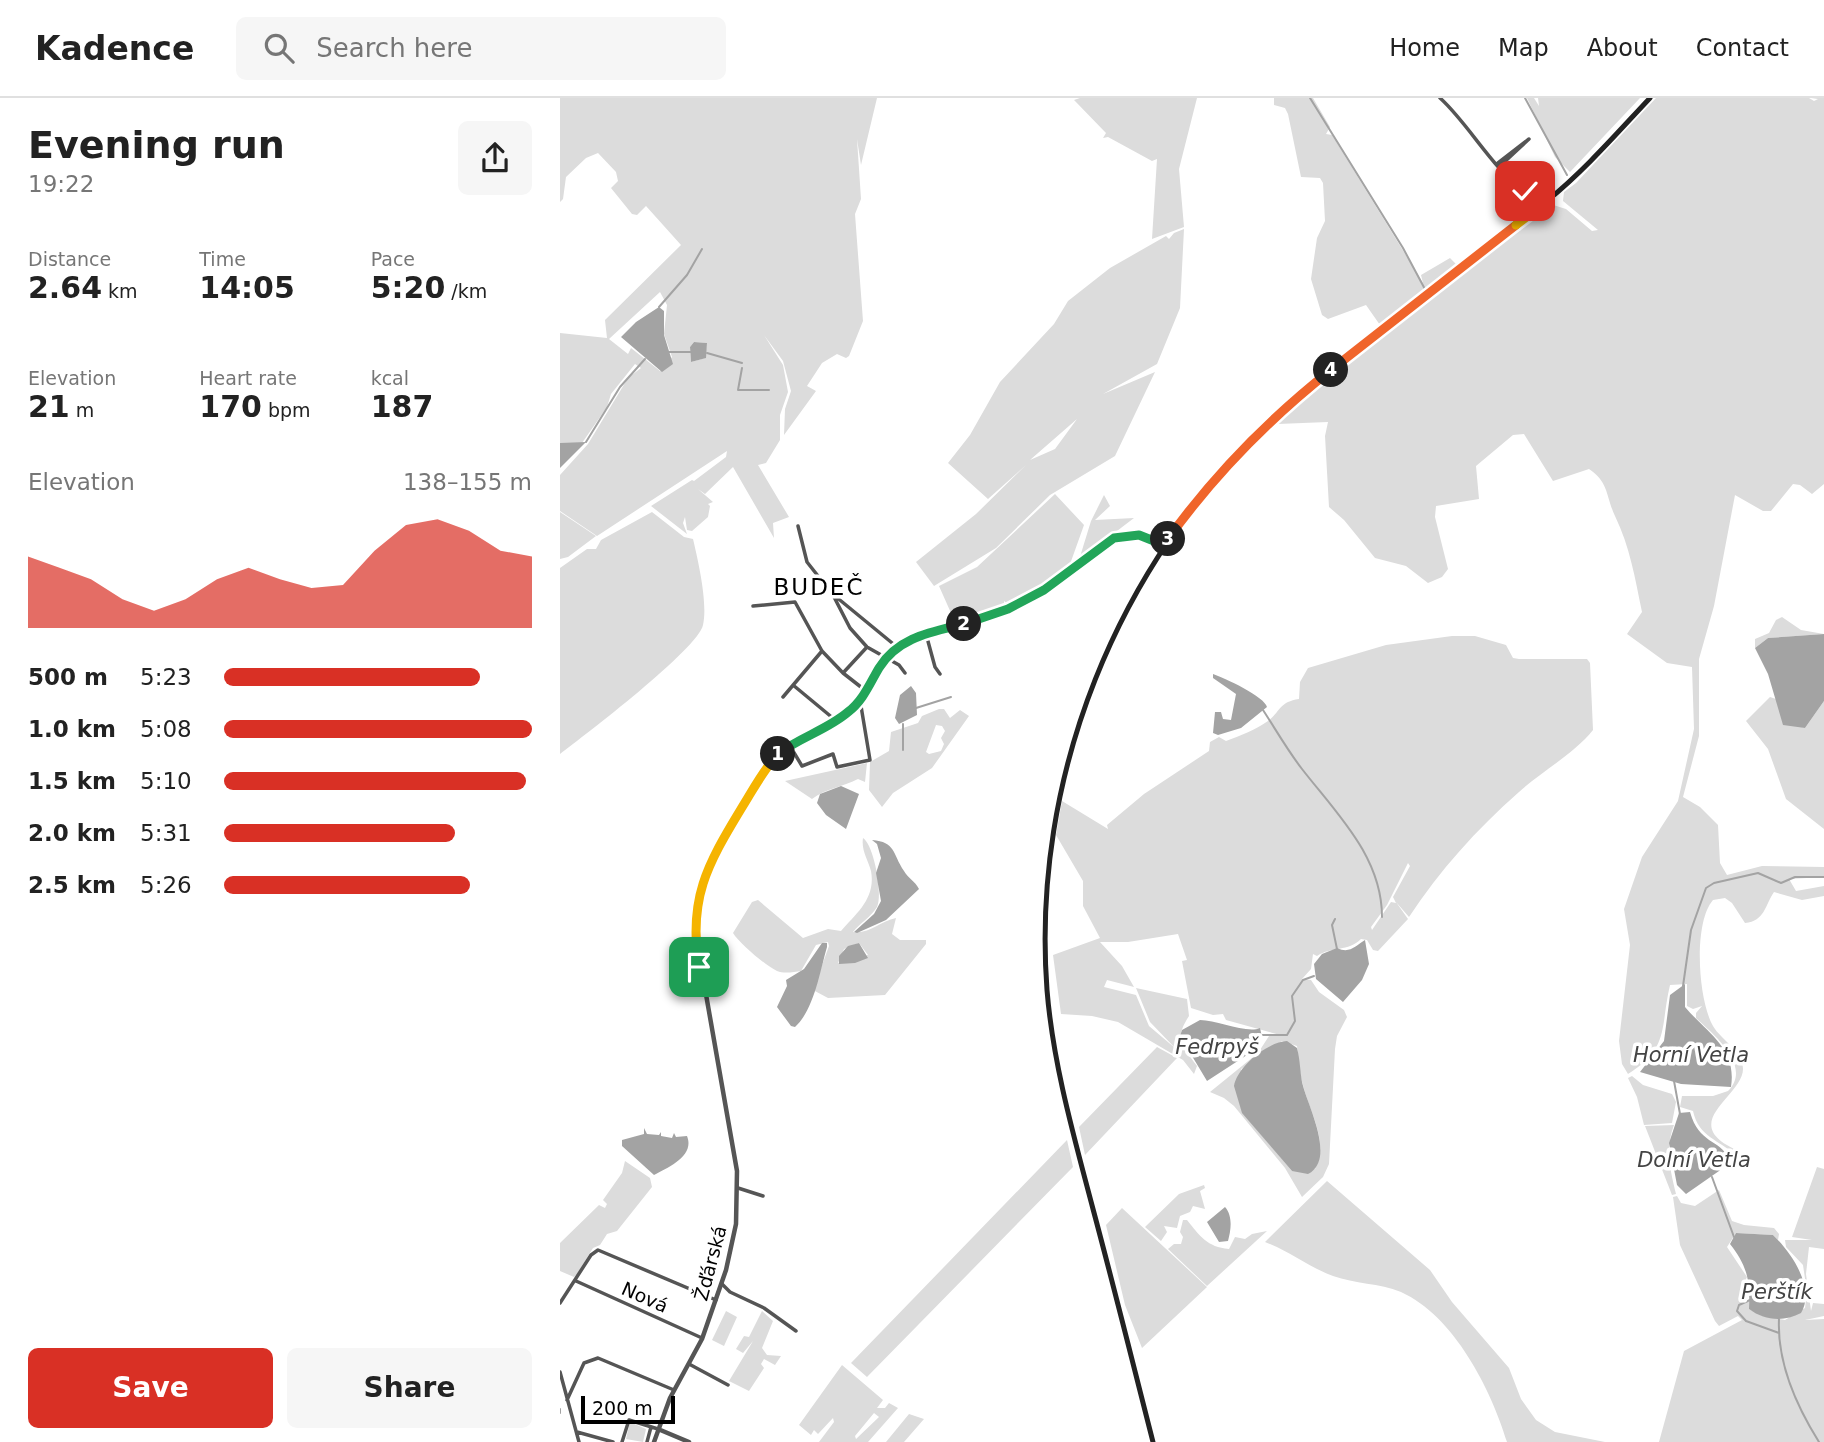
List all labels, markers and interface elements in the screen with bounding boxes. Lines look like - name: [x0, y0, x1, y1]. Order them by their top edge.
- search box: [236, 17, 726, 80]
- text: Kadence: [35, 29, 194, 68]
- icon: search: [260, 29, 298, 67]
- text: Search here: [316, 33, 472, 63]
- text: Home: [1389, 34, 1460, 62]
- text: Map: [1498, 34, 1549, 62]
- text: About: [1587, 34, 1658, 62]
- text: Contact: [1696, 34, 1789, 62]
- button: share: [458, 121, 532, 195]
- text: Evening run: [28, 123, 285, 167]
- pin: [1495, 161, 1555, 221]
- text: 19:22: [28, 171, 94, 197]
- icon: check: [1506, 172, 1544, 210]
- text: Distance: [28, 248, 111, 270]
- text: Time: [199, 248, 246, 270]
- text: Pace: [371, 248, 415, 270]
- text: 2.64: [28, 270, 102, 305]
- text: 14:05: [199, 270, 295, 305]
- text: 5:20: [371, 270, 445, 305]
- text: km: [102, 280, 138, 302]
- text: /km: [445, 280, 487, 302]
- pin: 4: [1314, 352, 1348, 388]
- text: 4: [1324, 358, 1337, 380]
- text: Elevation: [28, 367, 116, 389]
- text: Heart rate: [199, 367, 297, 389]
- text: kcal: [371, 367, 409, 389]
- text: 21: [28, 389, 70, 424]
- text: 170: [199, 389, 262, 424]
- text: 187: [371, 389, 433, 424]
- text: m: [70, 399, 94, 421]
- text: bpm: [262, 399, 311, 421]
- text: Elevation: [28, 469, 135, 495]
- text: 138–155 m: [403, 469, 532, 495]
- pin: 3: [1150, 522, 1186, 556]
- text: 3: [1161, 527, 1174, 549]
- district label: BUDEČ: [774, 573, 864, 600]
- pin: 2: [946, 606, 982, 642]
- text: 2: [957, 612, 970, 634]
- text: 500 m: [28, 664, 108, 690]
- text: 5:23: [140, 664, 192, 690]
- text: 1.0 km: [28, 716, 116, 742]
- text: 5:08: [140, 716, 192, 742]
- pin: 1: [760, 736, 795, 772]
- text: 1: [771, 742, 784, 764]
- text: 1.5 km: [28, 768, 116, 794]
- text: 5:10: [140, 768, 192, 794]
- text: 2.0 km: [28, 820, 116, 846]
- text: 5:31: [140, 820, 192, 846]
- text: 2.5 km: [28, 872, 116, 898]
- text: 5:26: [140, 872, 192, 898]
- pin: [669, 937, 729, 997]
- icon: arrive: [680, 948, 718, 986]
- water label: Fedrpyš: [1175, 1035, 1259, 1059]
- water label: Horní Vetla: [1633, 1043, 1749, 1067]
- water label: Dolní Vetla: [1637, 1148, 1751, 1172]
- street label: Žďárská: [689, 1223, 731, 1303]
- street label: Nová: [618, 1277, 672, 1317]
- water label: Perštík: [1741, 1280, 1814, 1304]
- button: Save: [28, 1348, 273, 1428]
- button: Share: [287, 1348, 532, 1428]
- scale bar: [581, 1393, 676, 1425]
- text: 200 m: [592, 1397, 653, 1419]

